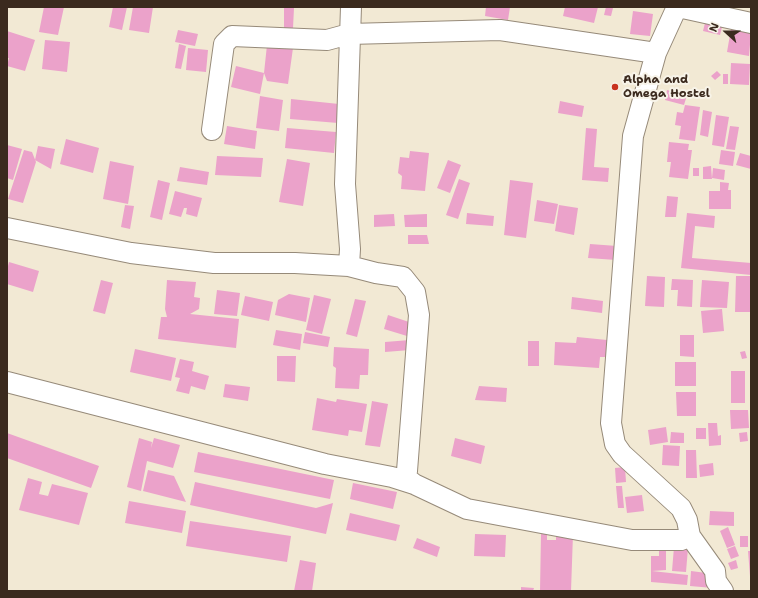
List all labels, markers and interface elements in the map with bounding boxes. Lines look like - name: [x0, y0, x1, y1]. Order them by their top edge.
- north arrow: [706, 12, 746, 52]
- text: N: [706, 21, 723, 34]
- place label: Alpha and Omega Hostel: [623, 73, 710, 101]
- marker: Alpha and Omega Hostel: [610, 82, 620, 92]

